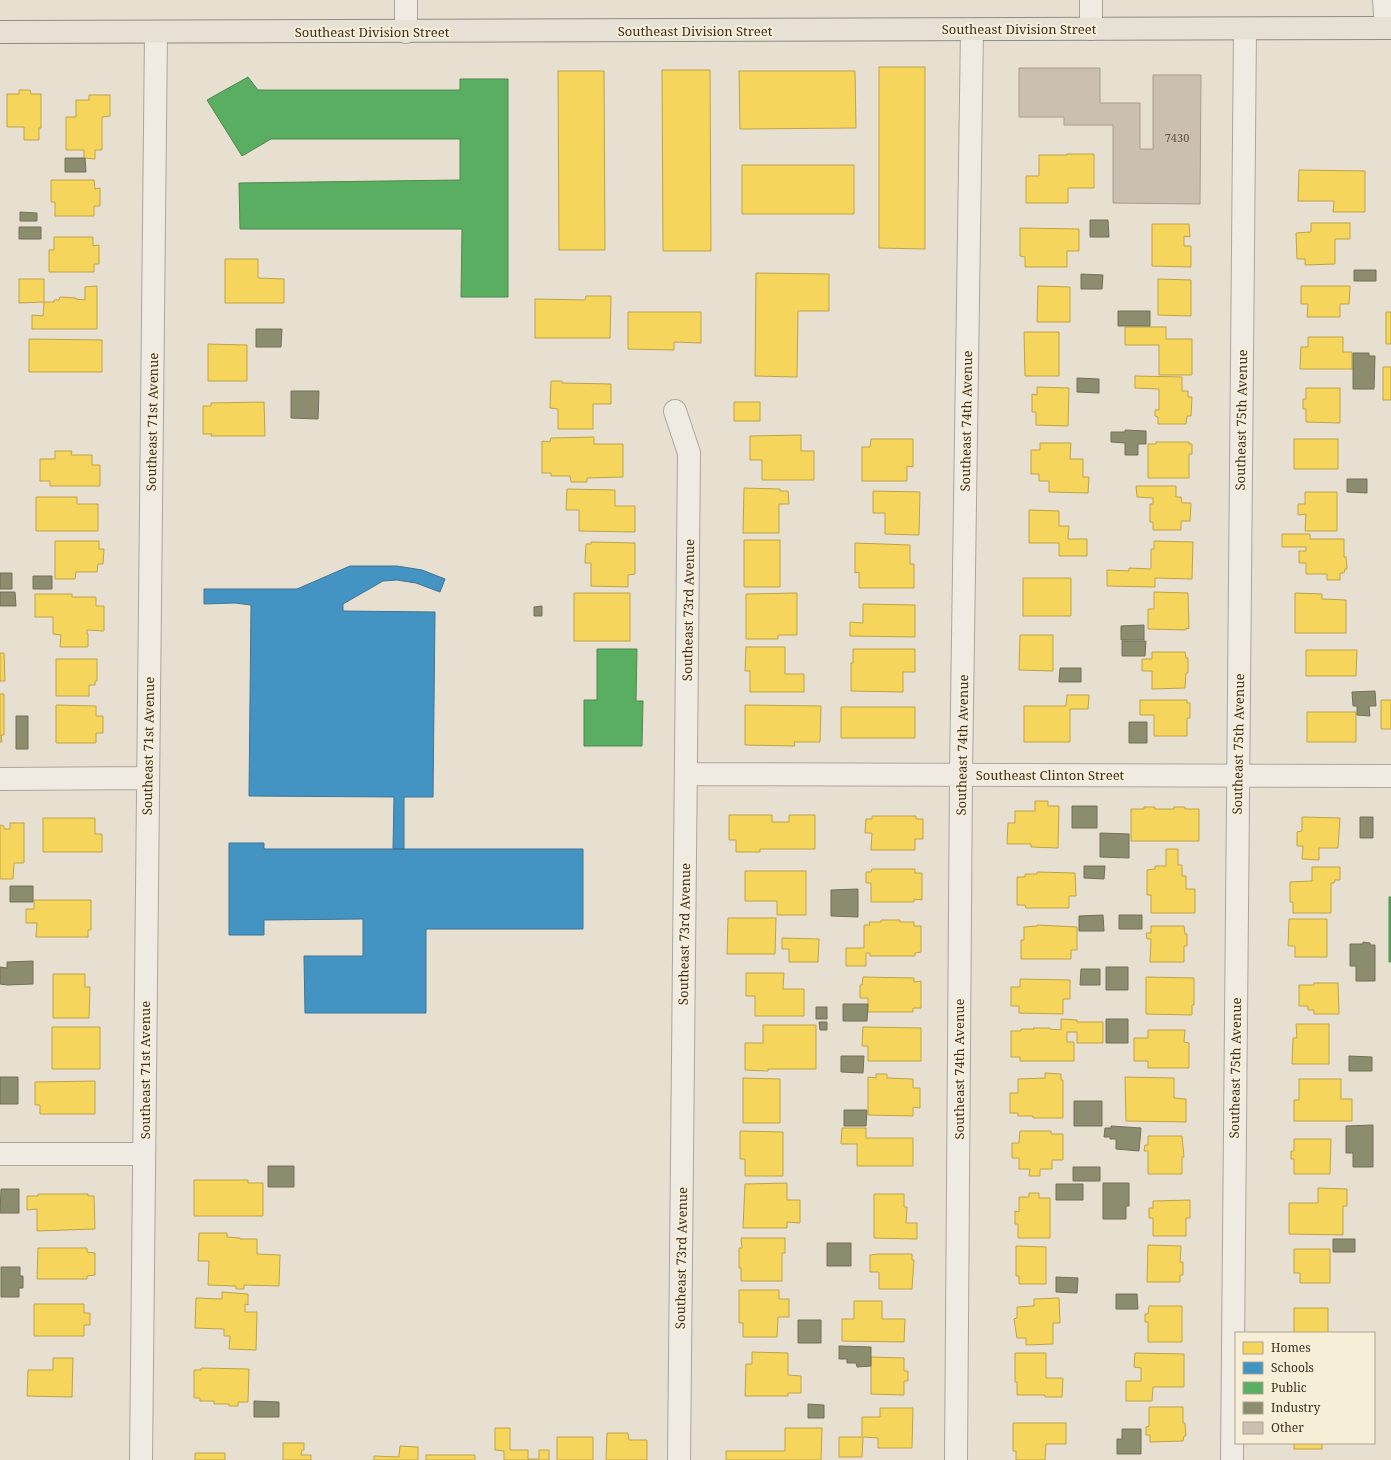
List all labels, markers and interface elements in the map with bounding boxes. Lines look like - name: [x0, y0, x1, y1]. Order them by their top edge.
- street label: Southeast Division Street: [942, 20, 1097, 38]
- street label: Southeast Division Street: [618, 22, 773, 40]
- street label: Southeast Division Street: [295, 23, 450, 41]
- house number: 7430: [1165, 130, 1189, 145]
- street label: Southeast 75th Avenue: [1231, 349, 1251, 491]
- street label: Southeast 74th Avenue: [956, 350, 976, 492]
- street label: Southeast 71st Avenue: [142, 353, 162, 491]
- street label: Southeast 73rd Avenue: [678, 539, 698, 681]
- street label: Southeast 75th Avenue: [1228, 673, 1248, 815]
- street label: Southeast 74th Avenue: [952, 674, 972, 816]
- street label: Southeast 71st Avenue: [138, 677, 158, 815]
- street label: Southeast Clinton Street: [976, 766, 1125, 784]
- street label: Southeast 73rd Avenue: [674, 863, 694, 1005]
- street label: Southeast 75th Avenue: [1225, 997, 1245, 1139]
- street label: Southeast 74th Avenue: [950, 998, 968, 1139]
- street label: Southeast 71st Avenue: [136, 1001, 154, 1139]
- street label: Southeast 73rd Avenue: [671, 1187, 691, 1329]
- legend: [1235, 1332, 1375, 1444]
- text: Homes: [1271, 1339, 1311, 1356]
- text: Schools: [1271, 1359, 1314, 1376]
- text: Public: [1271, 1379, 1307, 1396]
- text: Industry: [1271, 1399, 1320, 1416]
- text: Other: [1271, 1419, 1304, 1436]

